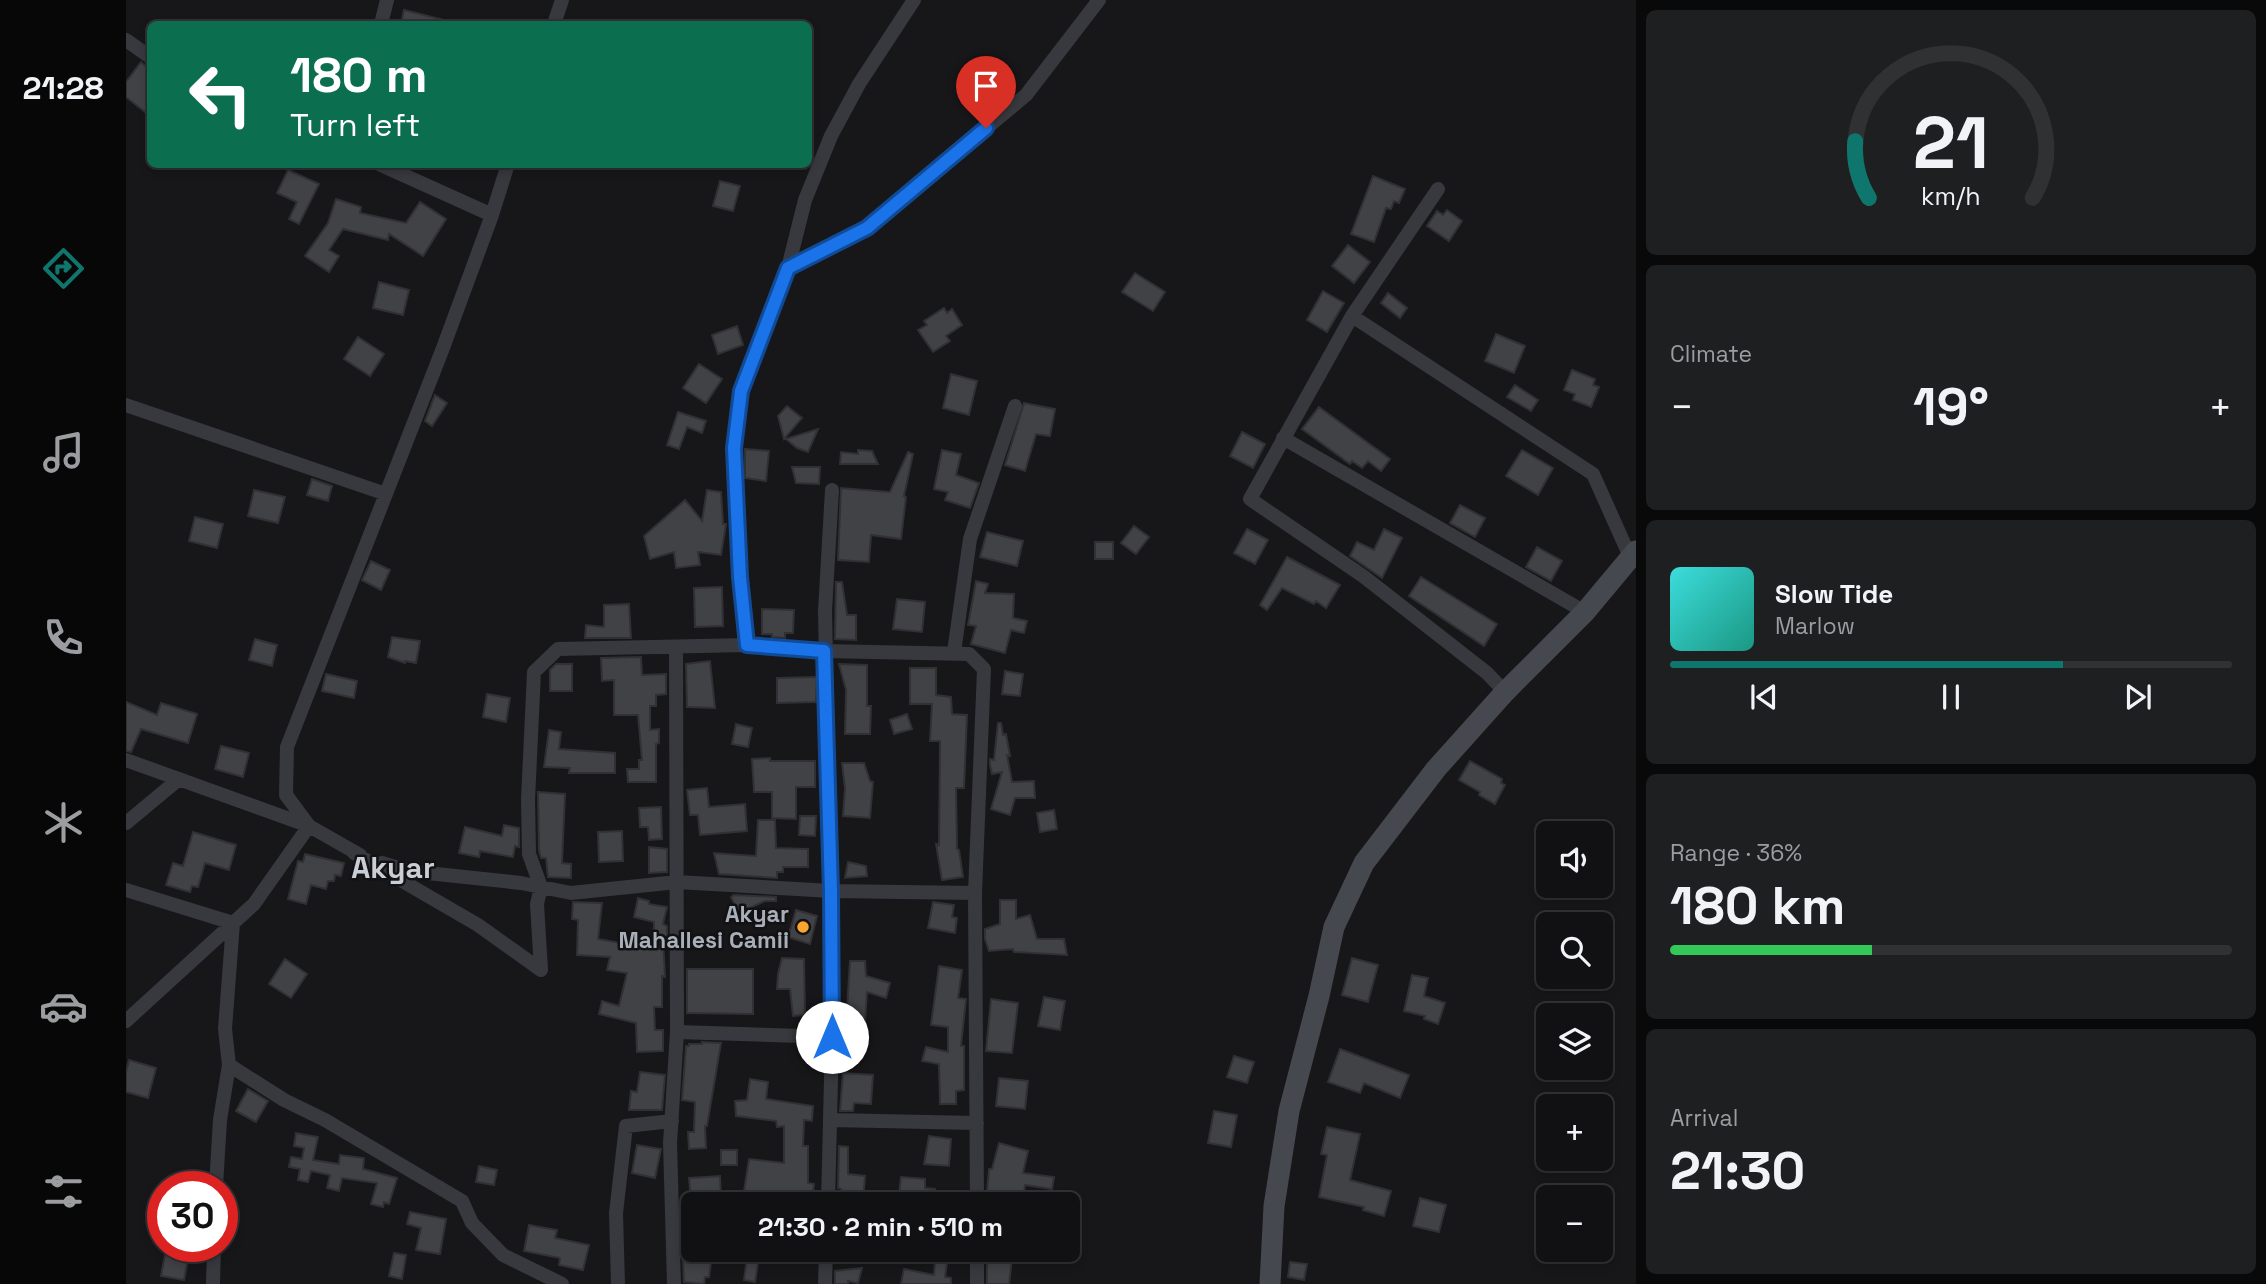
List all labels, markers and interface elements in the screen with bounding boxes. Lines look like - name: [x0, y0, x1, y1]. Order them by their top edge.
- text: 180 m: [290, 44, 428, 106]
- icon: left: [175, 49, 266, 140]
- pin: [956, 56, 1016, 128]
- icon: arrive: [967, 67, 1005, 105]
- text: 21:28: [22, 68, 104, 108]
- text: 21: [1913, 97, 1989, 190]
- text: Turn left: [290, 105, 420, 145]
- text: km/h: [1921, 180, 1981, 212]
- icon: directions: [39, 244, 88, 293]
- text: Climate: [1670, 339, 1752, 369]
- text: 19°: [1913, 374, 1989, 440]
- text: −: [1670, 383, 1694, 431]
- text: +: [2208, 383, 2232, 431]
- icon: music: [39, 428, 88, 477]
- text: Slow Tide: [1775, 577, 1893, 611]
- text: Marlow: [1775, 611, 1855, 641]
- icon: phone: [39, 613, 88, 662]
- icon: previous: [1745, 678, 1783, 716]
- icon: pause: [1932, 678, 1970, 716]
- icon: next: [2119, 678, 2157, 716]
- icon: climate: [39, 798, 88, 847]
- map controls: [1536, 821, 1613, 1262]
- button: sound: [1536, 821, 1613, 898]
- text: Range · 36%: [1670, 838, 1802, 868]
- district label: Akyar: [351, 848, 435, 887]
- text: 180 km: [1670, 873, 1845, 939]
- place label: Akyar Mahallesi Camii: [618, 899, 789, 955]
- button: search: [1536, 912, 1613, 989]
- marker: Akyar Mahallesi Camii: [795, 919, 811, 935]
- icon: car: [39, 982, 88, 1031]
- position arrow: [795, 1000, 869, 1074]
- button: layers: [1536, 1003, 1613, 1080]
- button: +: [1536, 1094, 1613, 1171]
- text: Arrival: [1670, 1103, 1738, 1133]
- text: 21:30: [1670, 1138, 1805, 1204]
- icon: filters: [39, 1167, 88, 1216]
- speed limit sign: 30: [147, 1171, 238, 1262]
- button: −: [1536, 1185, 1613, 1262]
- text: 21:30 · 2 min · 510 m: [758, 1210, 1003, 1244]

